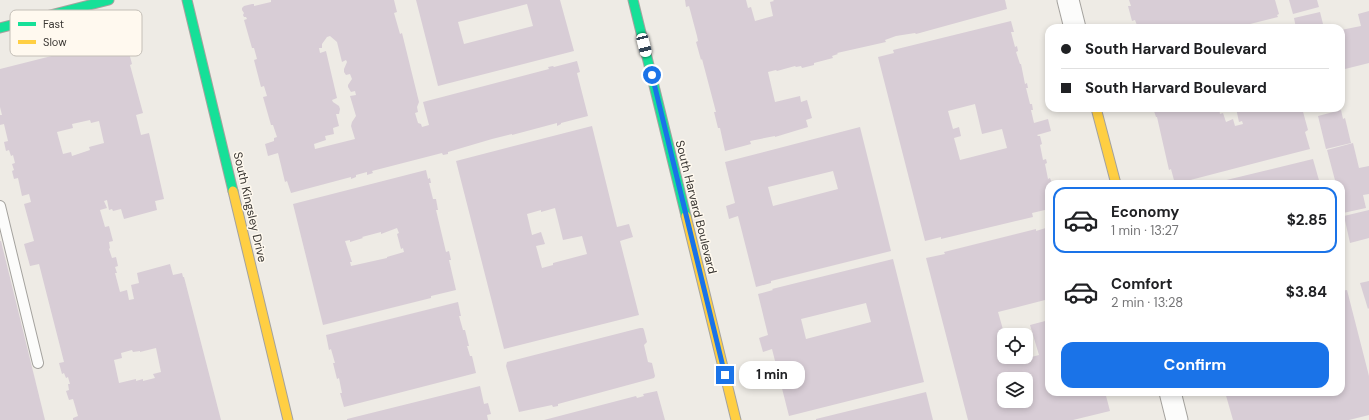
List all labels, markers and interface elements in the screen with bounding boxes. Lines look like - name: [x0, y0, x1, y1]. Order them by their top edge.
- legend: [10, 10, 142, 56]
- text: Fast: [43, 17, 64, 31]
- car: [635, 32, 653, 58]
- text: Slow: [43, 35, 67, 49]
- text: South Harvard Boulevard: [1085, 39, 1267, 59]
- route start: [643, 66, 661, 84]
- text: South Harvard Boulevard: [1085, 78, 1267, 98]
- street label: South Harvard Boulevard: [672, 139, 720, 275]
- street label: South Kingsley Drive: [230, 150, 271, 264]
- icon: car: [1063, 202, 1099, 238]
- text: Economy: [1111, 202, 1179, 222]
- text: $2.85: [1287, 210, 1327, 230]
- text: 1 min · 13:27: [1111, 222, 1179, 239]
- icon: car: [1063, 274, 1099, 310]
- text: Comfort: [1111, 274, 1172, 294]
- text: $3.84: [1286, 282, 1327, 302]
- text: 2 min · 13:28: [1111, 294, 1183, 311]
- map controls: [997, 328, 1033, 408]
- button: locate: [997, 328, 1033, 364]
- button: Confirm: [1061, 342, 1329, 388]
- callout: 1 min: [739, 361, 805, 389]
- route end: [716, 366, 734, 384]
- text: 1 min: [756, 366, 788, 383]
- button: layers: [997, 372, 1033, 408]

